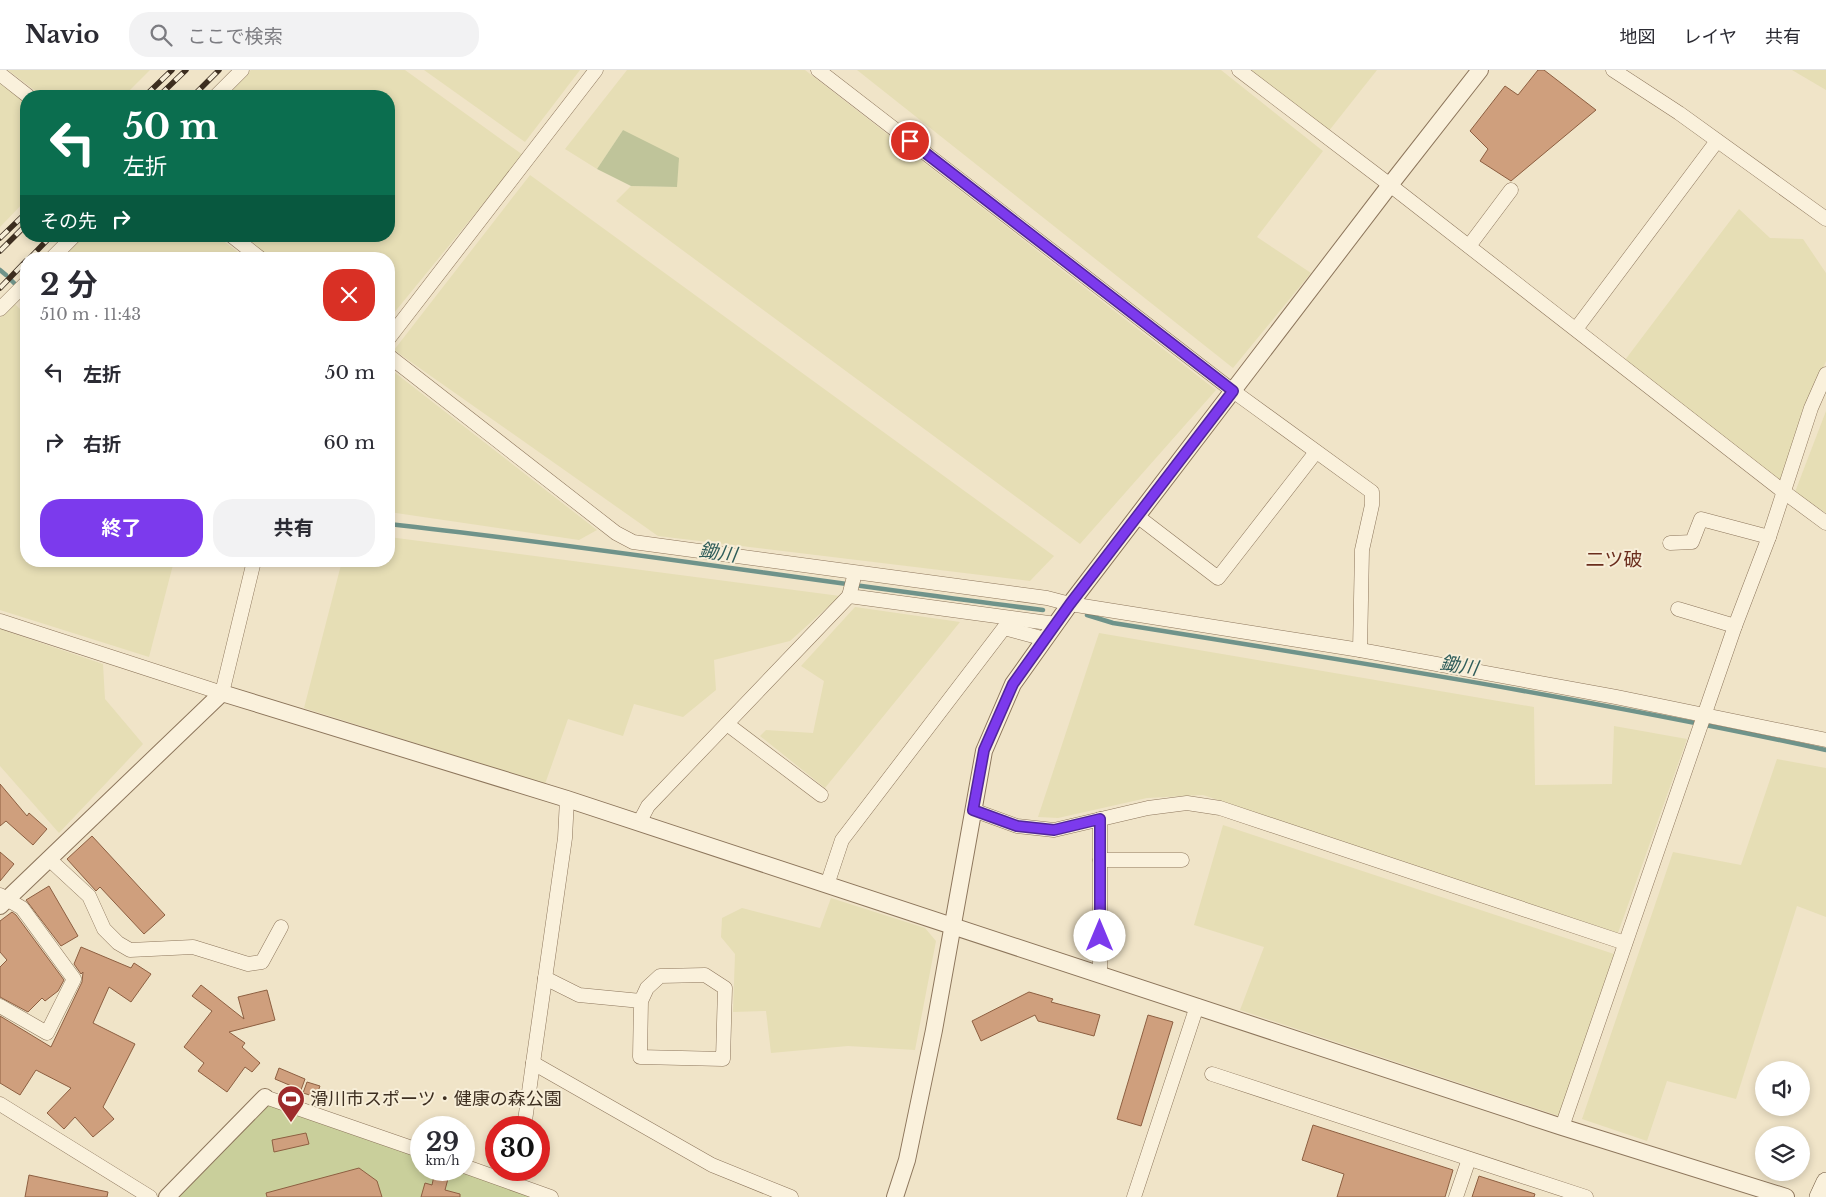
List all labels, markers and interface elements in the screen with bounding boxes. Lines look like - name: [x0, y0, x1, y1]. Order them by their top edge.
- search box: [129, 12, 479, 57]
- text: Navio: [25, 20, 99, 49]
- icon: search: [147, 21, 175, 49]
- text: ここで検索: [187, 25, 282, 48]
- text: 地図: [1620, 26, 1656, 48]
- text: レイヤ: [1684, 26, 1737, 48]
- text: 共有: [1765, 26, 1801, 48]
- text: 50 m: [123, 105, 218, 148]
- icon: left: [40, 110, 105, 175]
- pin: [889, 120, 931, 162]
- icon: arrive: [896, 127, 924, 155]
- text: 左折: [123, 153, 167, 180]
- icon: right: [107, 205, 135, 233]
- text: その先: [40, 210, 97, 233]
- text: 2 分: [40, 266, 98, 303]
- button: close: [323, 269, 375, 321]
- text: 510 m · 11:43: [40, 304, 141, 324]
- icon: left: [40, 358, 68, 386]
- text: 50 m: [325, 361, 375, 384]
- text: 左折: [83, 363, 121, 386]
- icon: right: [40, 428, 68, 456]
- text: 60 m: [323, 431, 375, 454]
- text: 右折: [83, 433, 121, 456]
- button: 終了: [40, 499, 203, 557]
- button: 共有: [213, 499, 375, 557]
- water label: 鋤川: [698, 538, 740, 567]
- district label: 二ツ破: [1585, 548, 1643, 571]
- water label: 鋤川: [1438, 651, 1481, 680]
- position arrow: [1073, 909, 1125, 961]
- map controls: [1755, 1061, 1810, 1181]
- button: sound: [1755, 1061, 1810, 1116]
- sports icon: 滑川市スポーツ・健康の森公園: [276, 1084, 306, 1123]
- place label: 滑川市スポーツ・健康の森公園: [310, 1088, 562, 1110]
- speed limit sign: 30: [485, 1116, 550, 1181]
- button: layers: [1755, 1126, 1810, 1181]
- text: 29: [426, 1127, 459, 1158]
- text: km/h: [425, 1153, 460, 1168]

